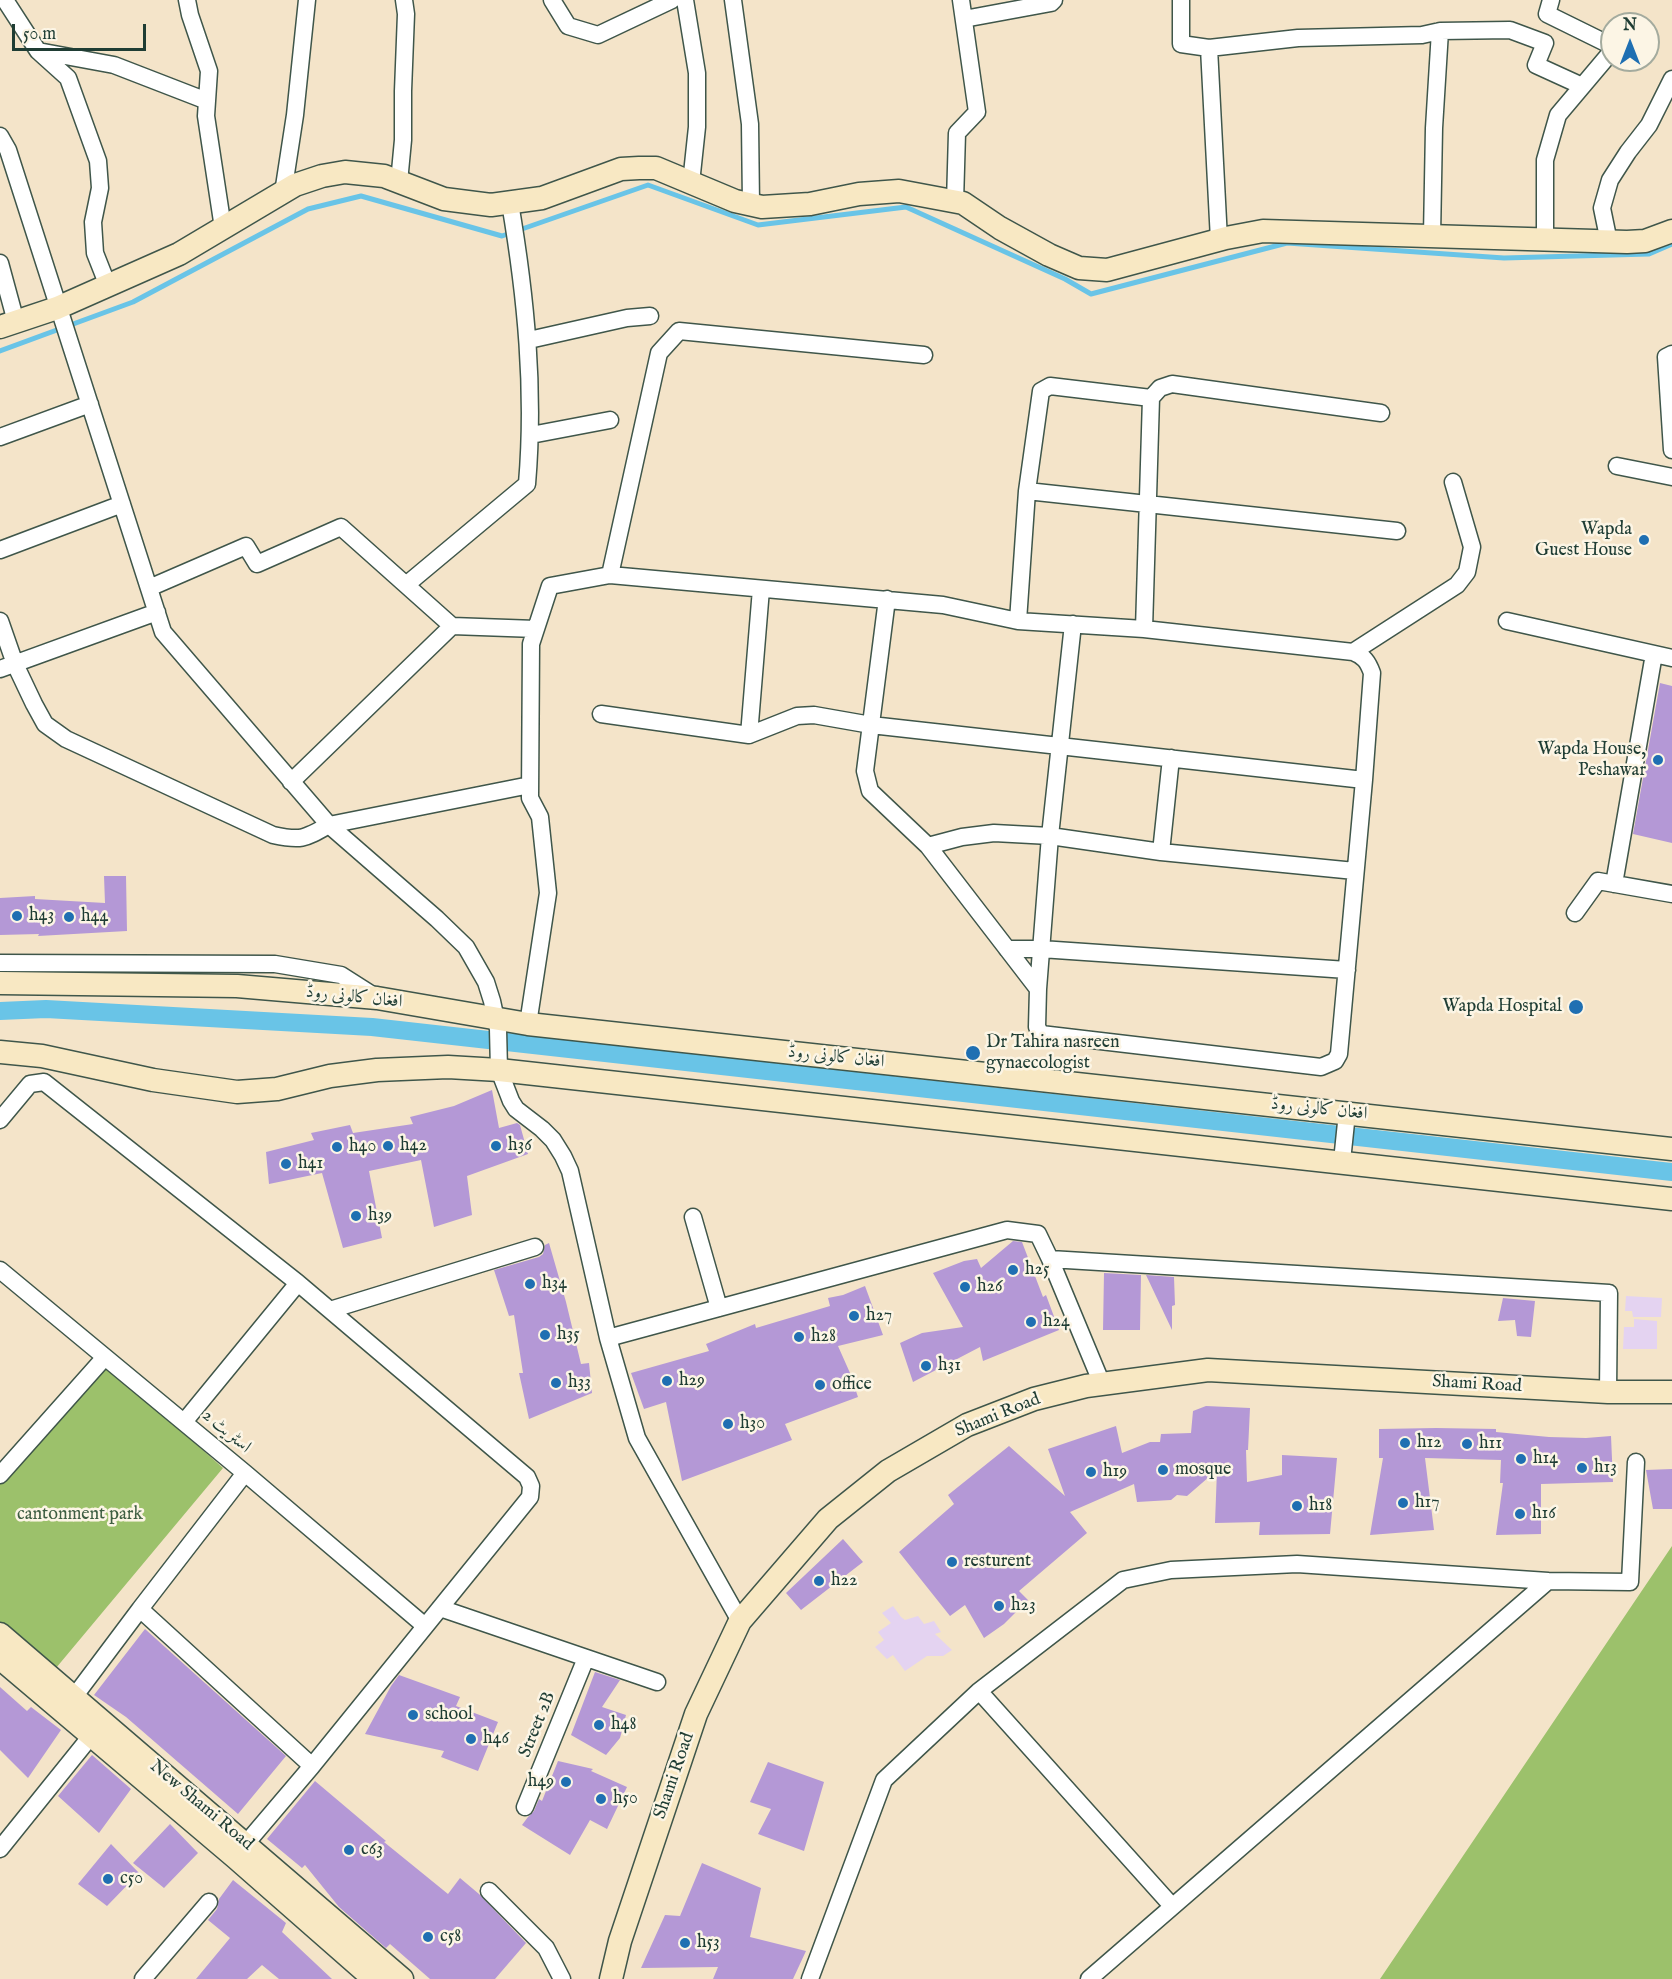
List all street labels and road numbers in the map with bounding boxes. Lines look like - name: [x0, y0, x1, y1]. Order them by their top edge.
- street label: افغان کالونی روڈ: [305, 982, 403, 1014]
- street label: افغان کالونی روڈ: [787, 1042, 885, 1074]
- street label: افغان کالونی روڈ: [1270, 1094, 1368, 1126]
- street label: Shami Road: [1432, 1372, 1522, 1398]
- street label: Shami Road: [952, 1389, 1044, 1443]
- street label: اسٹریٹ 2: [197, 1405, 255, 1459]
- street label: Street 2B: [515, 1689, 561, 1761]
- street label: Shami Road: [650, 1730, 700, 1822]
- street label: New Shami Road: [145, 1756, 257, 1856]

